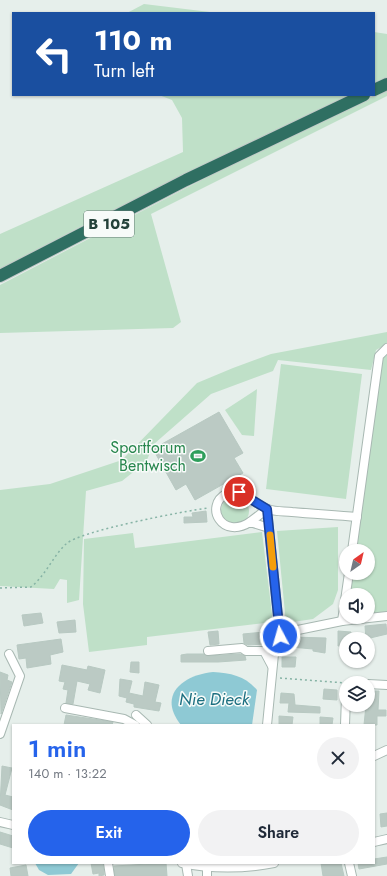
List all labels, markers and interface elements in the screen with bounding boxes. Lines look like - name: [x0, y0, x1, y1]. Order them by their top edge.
- text: 110 m: [94, 20, 172, 61]
- icon: left: [28, 28, 80, 80]
- text: Turn left: [94, 58, 154, 84]
- road number: B 105: [84, 211, 134, 237]
- place label: Sportforum Bentwisch: [110, 436, 186, 477]
- sports icon: Sportforum Bentwisch: [189, 447, 207, 465]
- pin: [222, 475, 256, 509]
- icon: arrive: [228, 481, 250, 503]
- north arrow: [339, 544, 375, 580]
- map controls: [339, 544, 375, 712]
- button: sound: [339, 588, 375, 624]
- position arrow: [259, 615, 301, 657]
- button: search: [339, 632, 375, 668]
- button: layers: [339, 676, 375, 712]
- water label: Nie Dieck: [179, 687, 250, 711]
- text: 1 min: [28, 731, 86, 766]
- button: close: [317, 737, 359, 779]
- text: 140 m · 13:22: [28, 764, 107, 783]
- button: Exit: [28, 810, 190, 856]
- button: Share: [198, 810, 359, 856]

